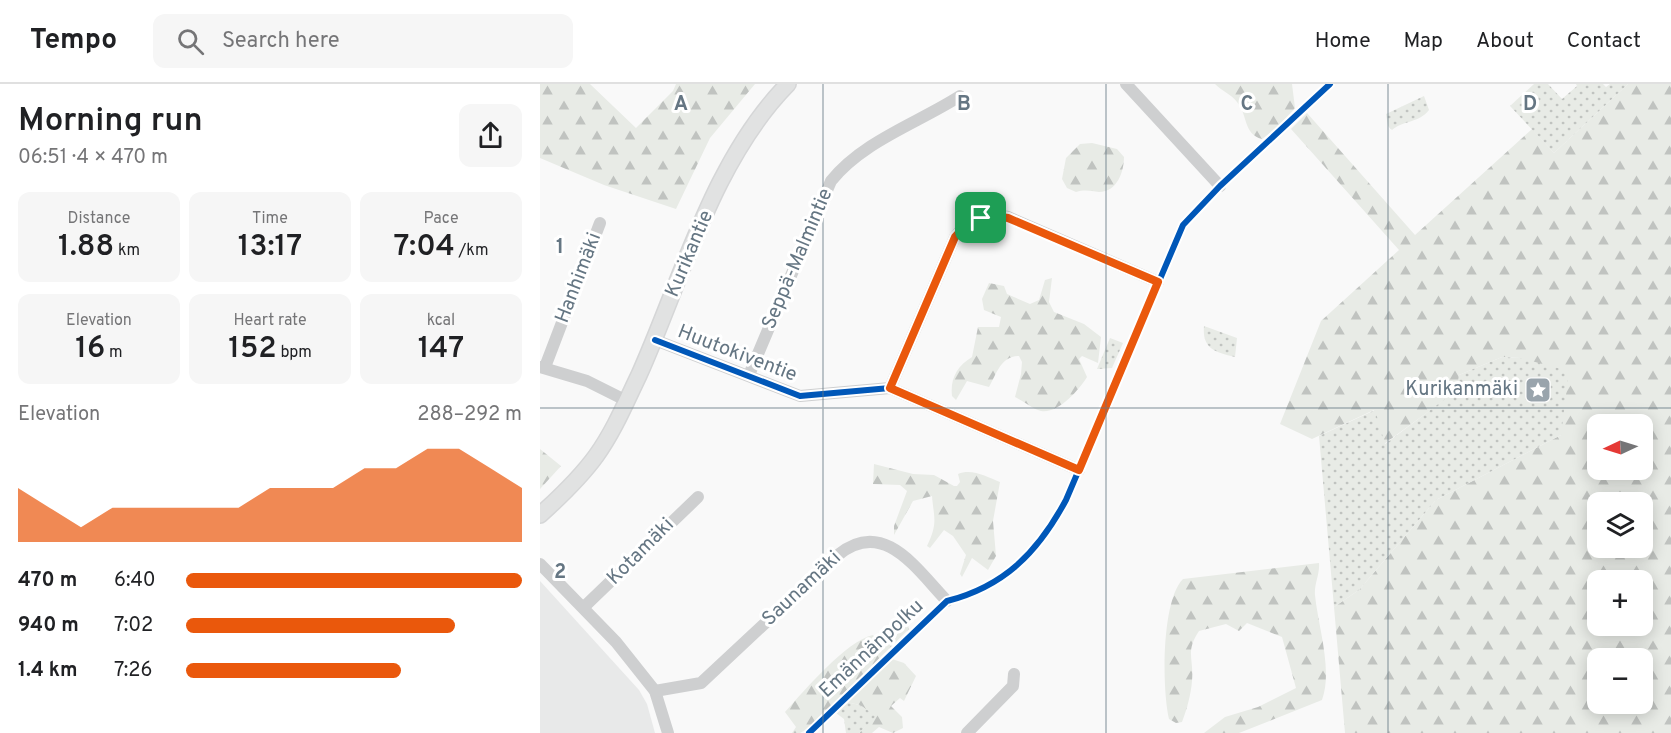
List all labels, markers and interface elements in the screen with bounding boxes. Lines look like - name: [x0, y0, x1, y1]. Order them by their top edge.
- search box: [153, 14, 573, 68]
- text: Tempo: [30, 23, 117, 59]
- icon: search: [174, 25, 207, 58]
- text: Search here: [222, 28, 340, 55]
- text: Home: [1315, 28, 1371, 55]
- text: Map: [1404, 28, 1443, 55]
- text: About: [1476, 28, 1534, 55]
- text: Contact: [1567, 28, 1641, 55]
- text: A: [674, 92, 688, 118]
- text: B: [957, 92, 971, 118]
- text: C: [1241, 92, 1253, 118]
- text: D: [1523, 92, 1537, 118]
- text: Morning run: [18, 101, 203, 143]
- button: share: [459, 104, 522, 167]
- text: 06:51 · 4 × 470 m: [18, 145, 168, 171]
- street label: Seppä-Malmintie: [757, 185, 839, 333]
- pin: [955, 192, 1006, 243]
- icon: arrive: [964, 201, 997, 234]
- street label: Kurikantie: [660, 207, 720, 301]
- text: Distance: [68, 209, 130, 229]
- text: Time: [252, 209, 288, 229]
- text: Pace: [423, 209, 459, 229]
- text: 1.88: [58, 229, 114, 266]
- text: 13:17: [238, 229, 302, 266]
- text: 7:04: [394, 229, 455, 266]
- street label: Hanhimäki: [550, 229, 608, 327]
- text: 1: [556, 235, 564, 261]
- text: km: [114, 241, 140, 261]
- text: /km: [455, 241, 488, 261]
- text: Elevation: [66, 311, 132, 331]
- text: Heart rate: [233, 311, 307, 331]
- text: kcal: [427, 311, 455, 331]
- street label: Huutokiventie: [674, 319, 800, 389]
- text: 16: [75, 331, 105, 368]
- text: 152: [228, 331, 277, 368]
- text: 147: [418, 331, 464, 368]
- text: m: [105, 343, 123, 363]
- text: bpm: [277, 343, 312, 363]
- place icon: Kurikanmäki: [1523, 375, 1553, 405]
- place label: Kurikanmäki: [1405, 377, 1518, 403]
- text: Elevation: [18, 402, 100, 428]
- text: 288–292 m: [417, 402, 522, 428]
- north arrow: [1587, 414, 1653, 480]
- map controls: [1587, 414, 1653, 714]
- button: layers: [1587, 492, 1653, 558]
- street label: Kotamäki: [602, 513, 680, 591]
- street label: Saunamäki: [757, 546, 847, 632]
- text: 2: [554, 560, 566, 586]
- text: 470 m: [18, 568, 77, 594]
- text: 6:40: [114, 568, 156, 594]
- button: +: [1587, 570, 1653, 636]
- street label: Emännänpolku: [814, 594, 930, 704]
- text: 940 m: [18, 613, 79, 639]
- text: 7:02: [114, 613, 153, 639]
- button: −: [1587, 648, 1653, 714]
- text: 1.4 km: [18, 658, 78, 684]
- text: 7:26: [114, 658, 152, 684]

